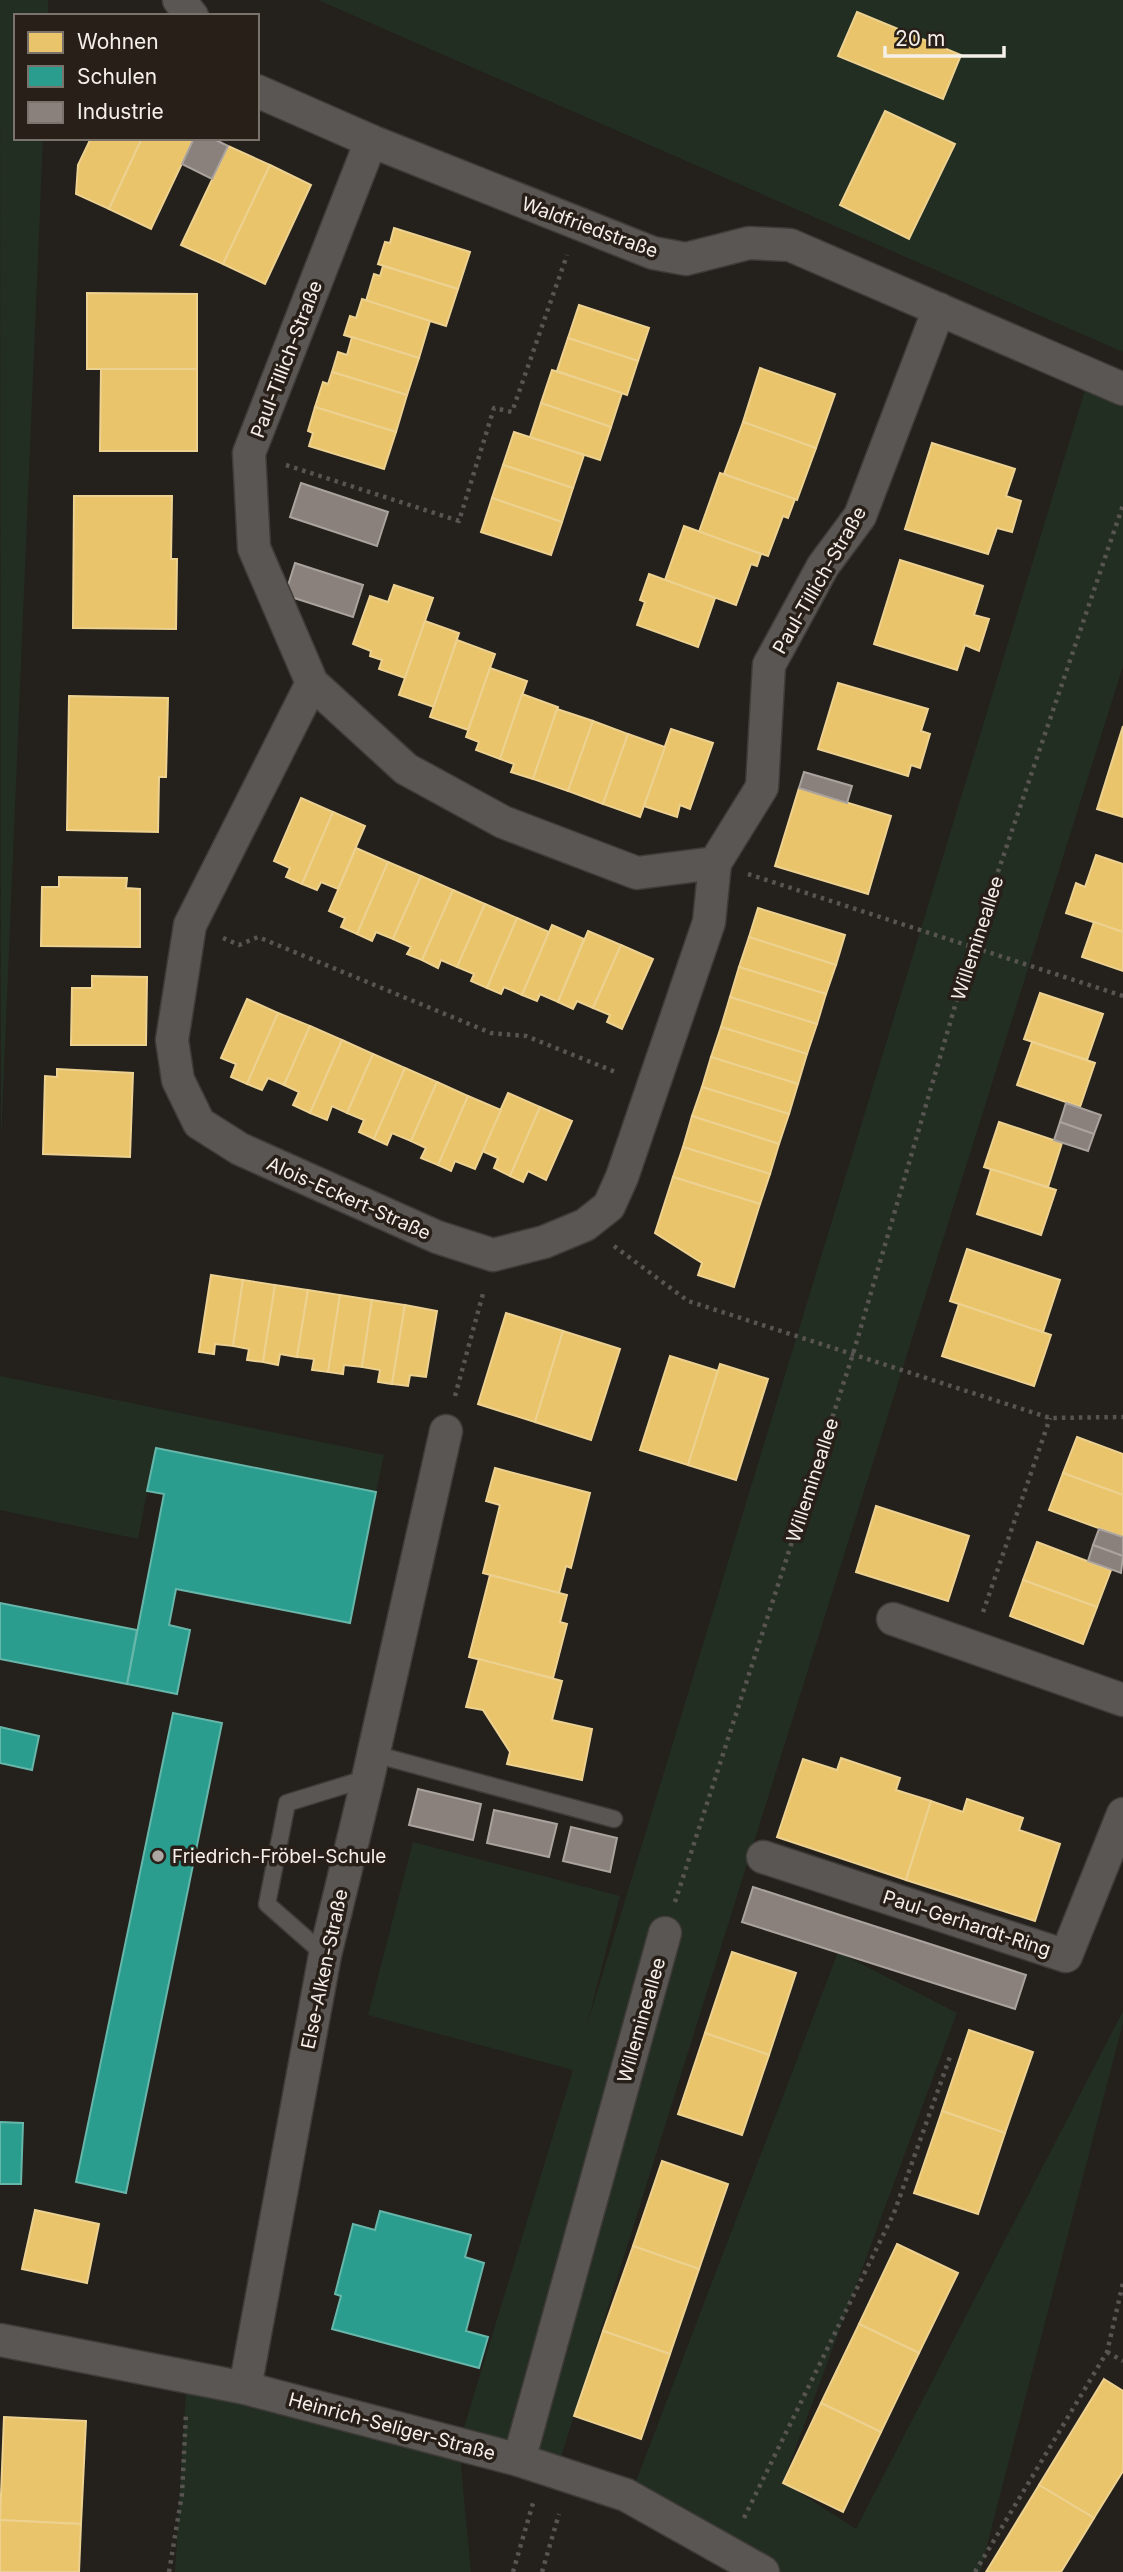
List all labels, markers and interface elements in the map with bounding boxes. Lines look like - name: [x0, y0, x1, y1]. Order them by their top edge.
- legend: [14, 14, 259, 140]
- scale bar: [885, 14, 1004, 58]
- text: 20 m: [895, 26, 945, 51]
- text: Wohnen: [77, 29, 159, 54]
- text: Schulen: [77, 64, 157, 89]
- text: Industrie: [77, 99, 164, 124]
- street label: Waldfriedstraße: [519, 192, 661, 263]
- street label: Paul-Tillich-Straße: [246, 277, 327, 441]
- street label: Paul-Tillich-Straße: [768, 502, 871, 658]
- street label: Willemineallee: [947, 873, 1008, 1003]
- street label: Alois-Eckert-Straße: [263, 1152, 434, 1245]
- street label: Willemineallee: [782, 1415, 843, 1545]
- place label: Friedrich-Fröbel-Schule: [172, 1845, 386, 1868]
- marker: Friedrich-Fröbel-Schule: [150, 1848, 166, 1864]
- street label: Paul-Gerhardt-Ring: [880, 1885, 1054, 1961]
- street label: Else-Alken-Straße: [296, 1887, 353, 2051]
- street label: Willemineallee: [613, 1955, 670, 2085]
- street label: Heinrich-Seliger-Straße: [286, 2388, 498, 2465]

